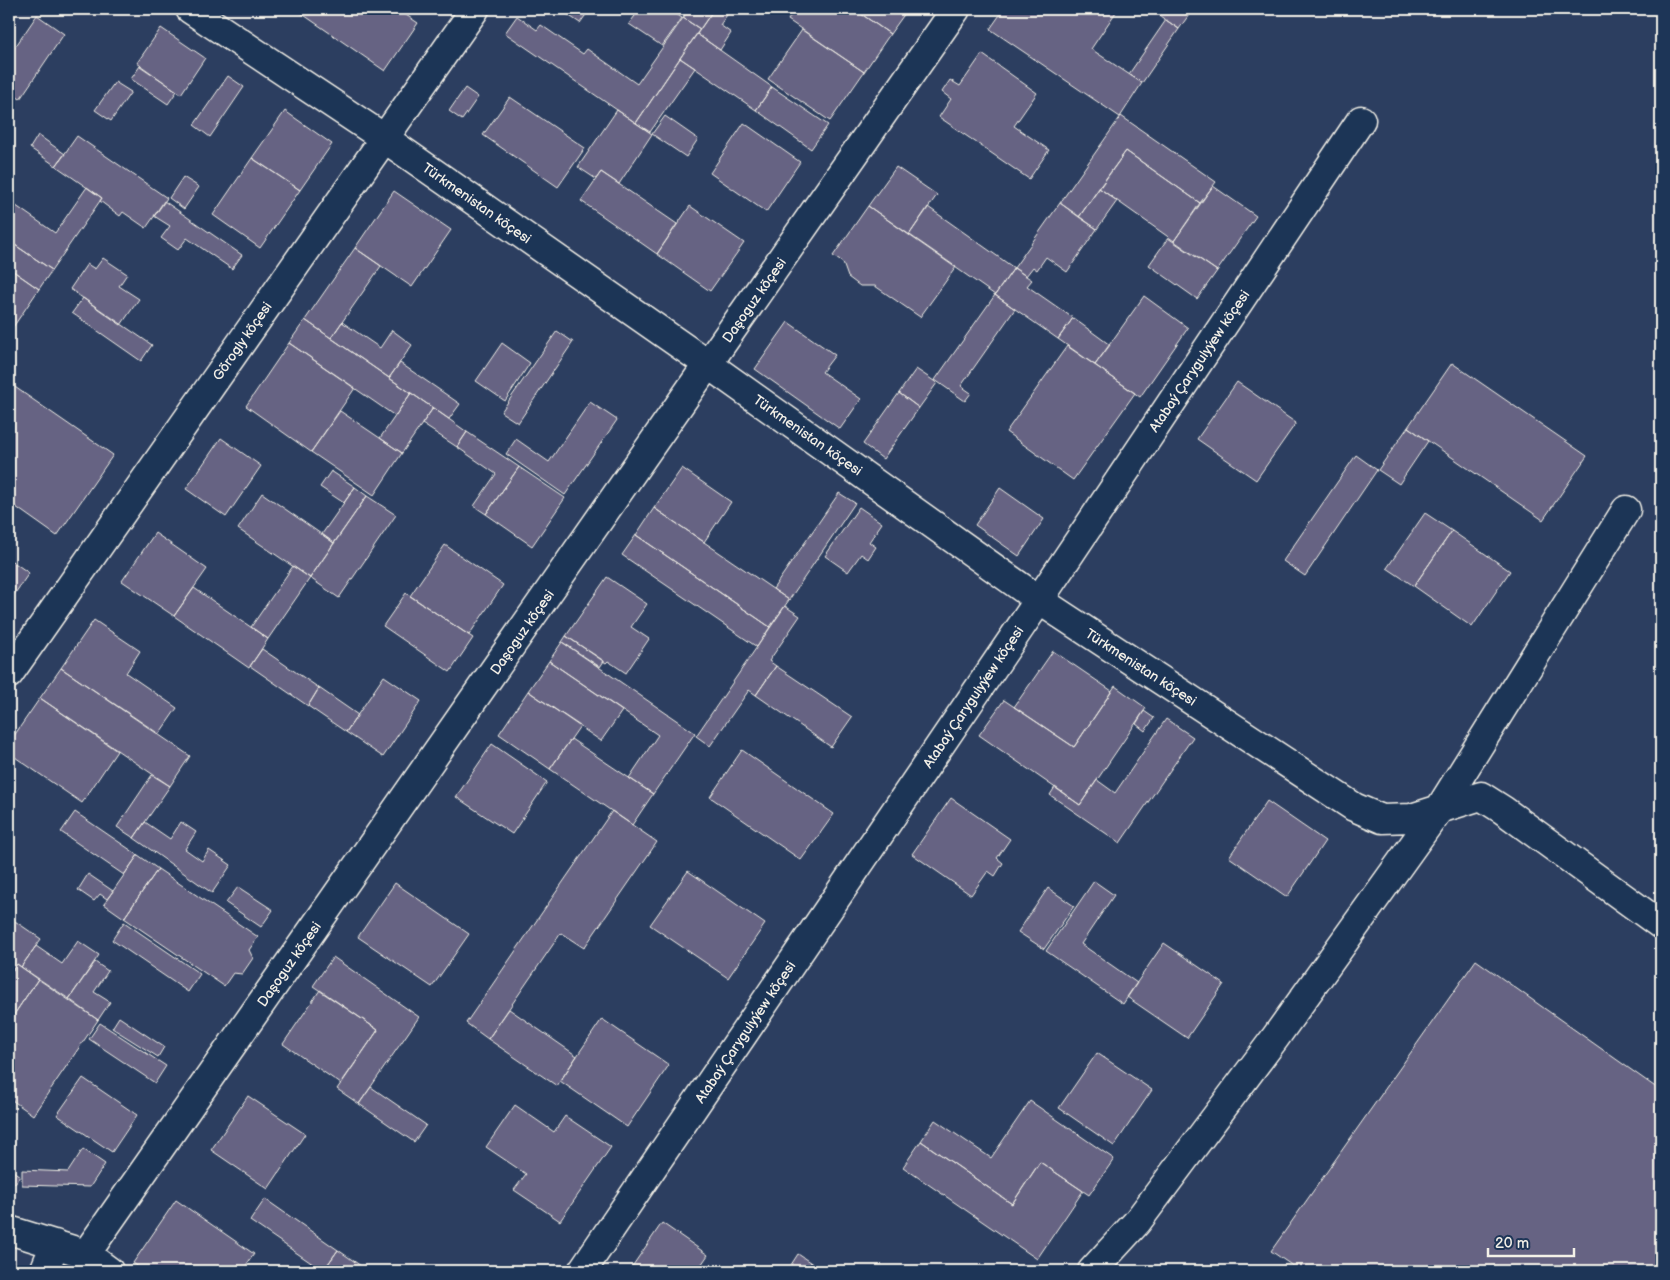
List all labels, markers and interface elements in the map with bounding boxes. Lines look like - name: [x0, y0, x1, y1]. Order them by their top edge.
- street label: Türkmenistan köçesi: [419, 159, 534, 247]
- street label: Daşoguz köçesi: [719, 255, 790, 346]
- street label: Atabaý Çarygulyýew köçesi: [1145, 287, 1253, 436]
- street label: Görogly köçesi: [209, 299, 276, 384]
- street label: Türkmenistan köçesi: [750, 391, 865, 479]
- street label: Daşoguz köçesi: [487, 587, 558, 678]
- street label: Atabaý Çarygulyýew köçesi: [919, 623, 1027, 772]
- street label: Türkmenistan köçesi: [1082, 625, 1199, 710]
- street label: Daşoguz köçesi: [254, 919, 325, 1010]
- street label: Atabaý Çarygulyýew köçesi: [691, 958, 799, 1107]
- scale bar: [1488, 1225, 1574, 1257]
- text: 20 m: [1495, 1234, 1529, 1253]

